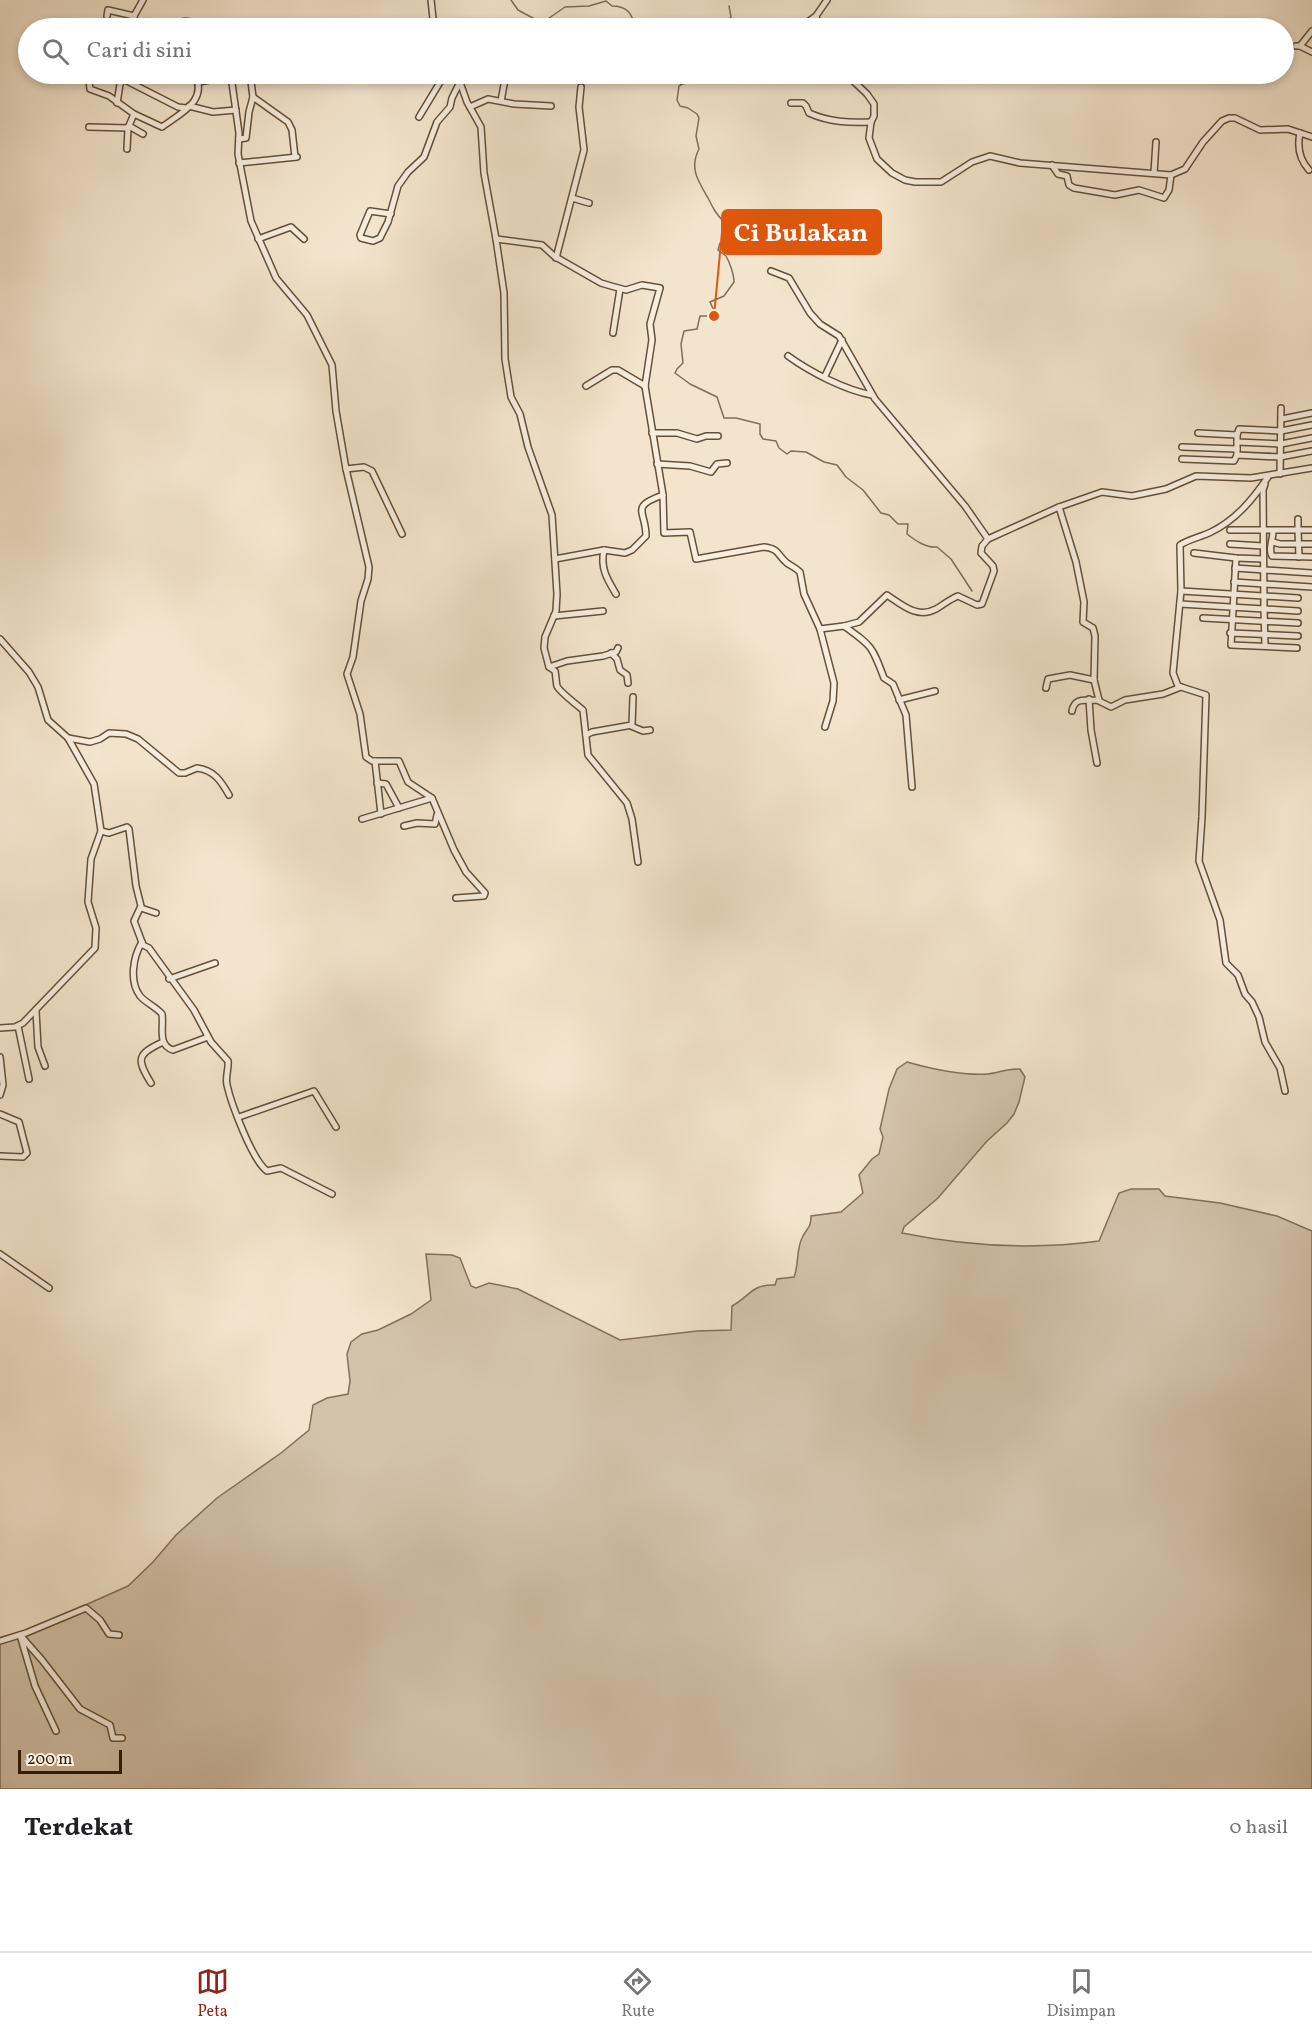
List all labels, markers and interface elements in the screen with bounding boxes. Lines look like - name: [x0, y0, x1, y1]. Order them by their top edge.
- search box: [18, 18, 1294, 84]
- icon: search: [39, 35, 72, 68]
- text: Cari di sini: [87, 36, 192, 67]
- callout: Ci Bulakan: [722, 210, 881, 254]
- text: Ci Bulakan: [734, 216, 868, 252]
- scale bar: [18, 1747, 122, 1774]
- text: 200 m: [27, 1749, 72, 1771]
- text: Terdekat: [24, 1810, 133, 1846]
- text: 0 hasil: [1230, 1814, 1288, 1842]
- tab: Peta: [196, 1965, 229, 2023]
- tab: Rute: [621, 1965, 654, 2023]
- tab: Disimpan: [1047, 1965, 1116, 2023]

